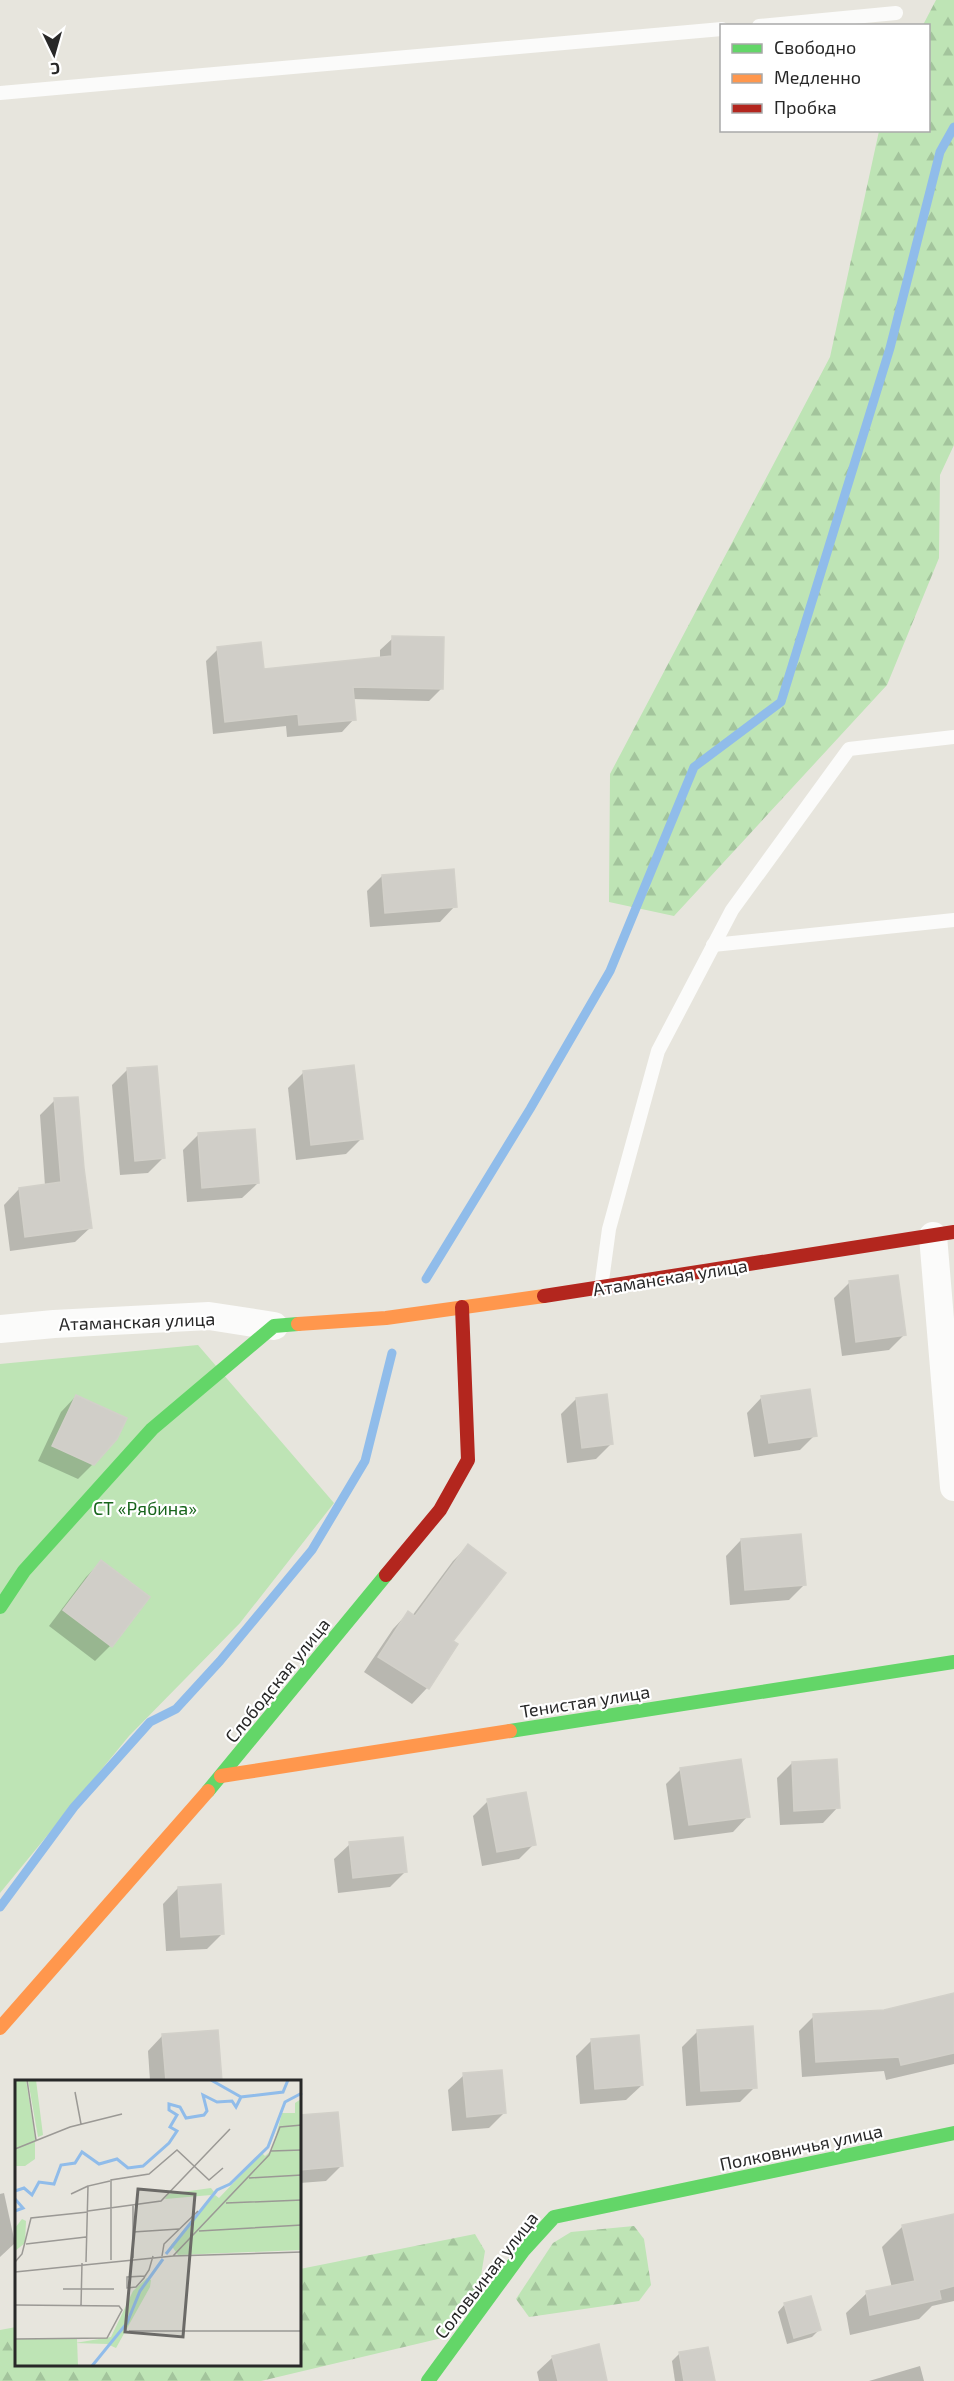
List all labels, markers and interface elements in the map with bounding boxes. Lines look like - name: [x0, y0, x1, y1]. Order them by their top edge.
- north arrow: [24, 24, 84, 84]
- legend: [720, 24, 930, 132]
- text: Свободно: [774, 36, 856, 58]
- text: С: [50, 60, 61, 79]
- text: Медленно: [774, 66, 861, 88]
- text: Пробка: [774, 96, 837, 118]
- street label: Атаманская улица: [591, 1254, 749, 1300]
- street label: Атаманская улица: [58, 1307, 216, 1335]
- park label: СТ «Рябина»: [93, 1497, 197, 1519]
- street label: Слободская улица: [220, 1613, 334, 1747]
- street label: Тенистая улица: [519, 1680, 651, 1722]
- inset map: [15, 2080, 302, 2366]
- street label: Полковничья улица: [717, 2119, 885, 2175]
- street label: Соловьиная улица: [430, 2207, 542, 2343]

